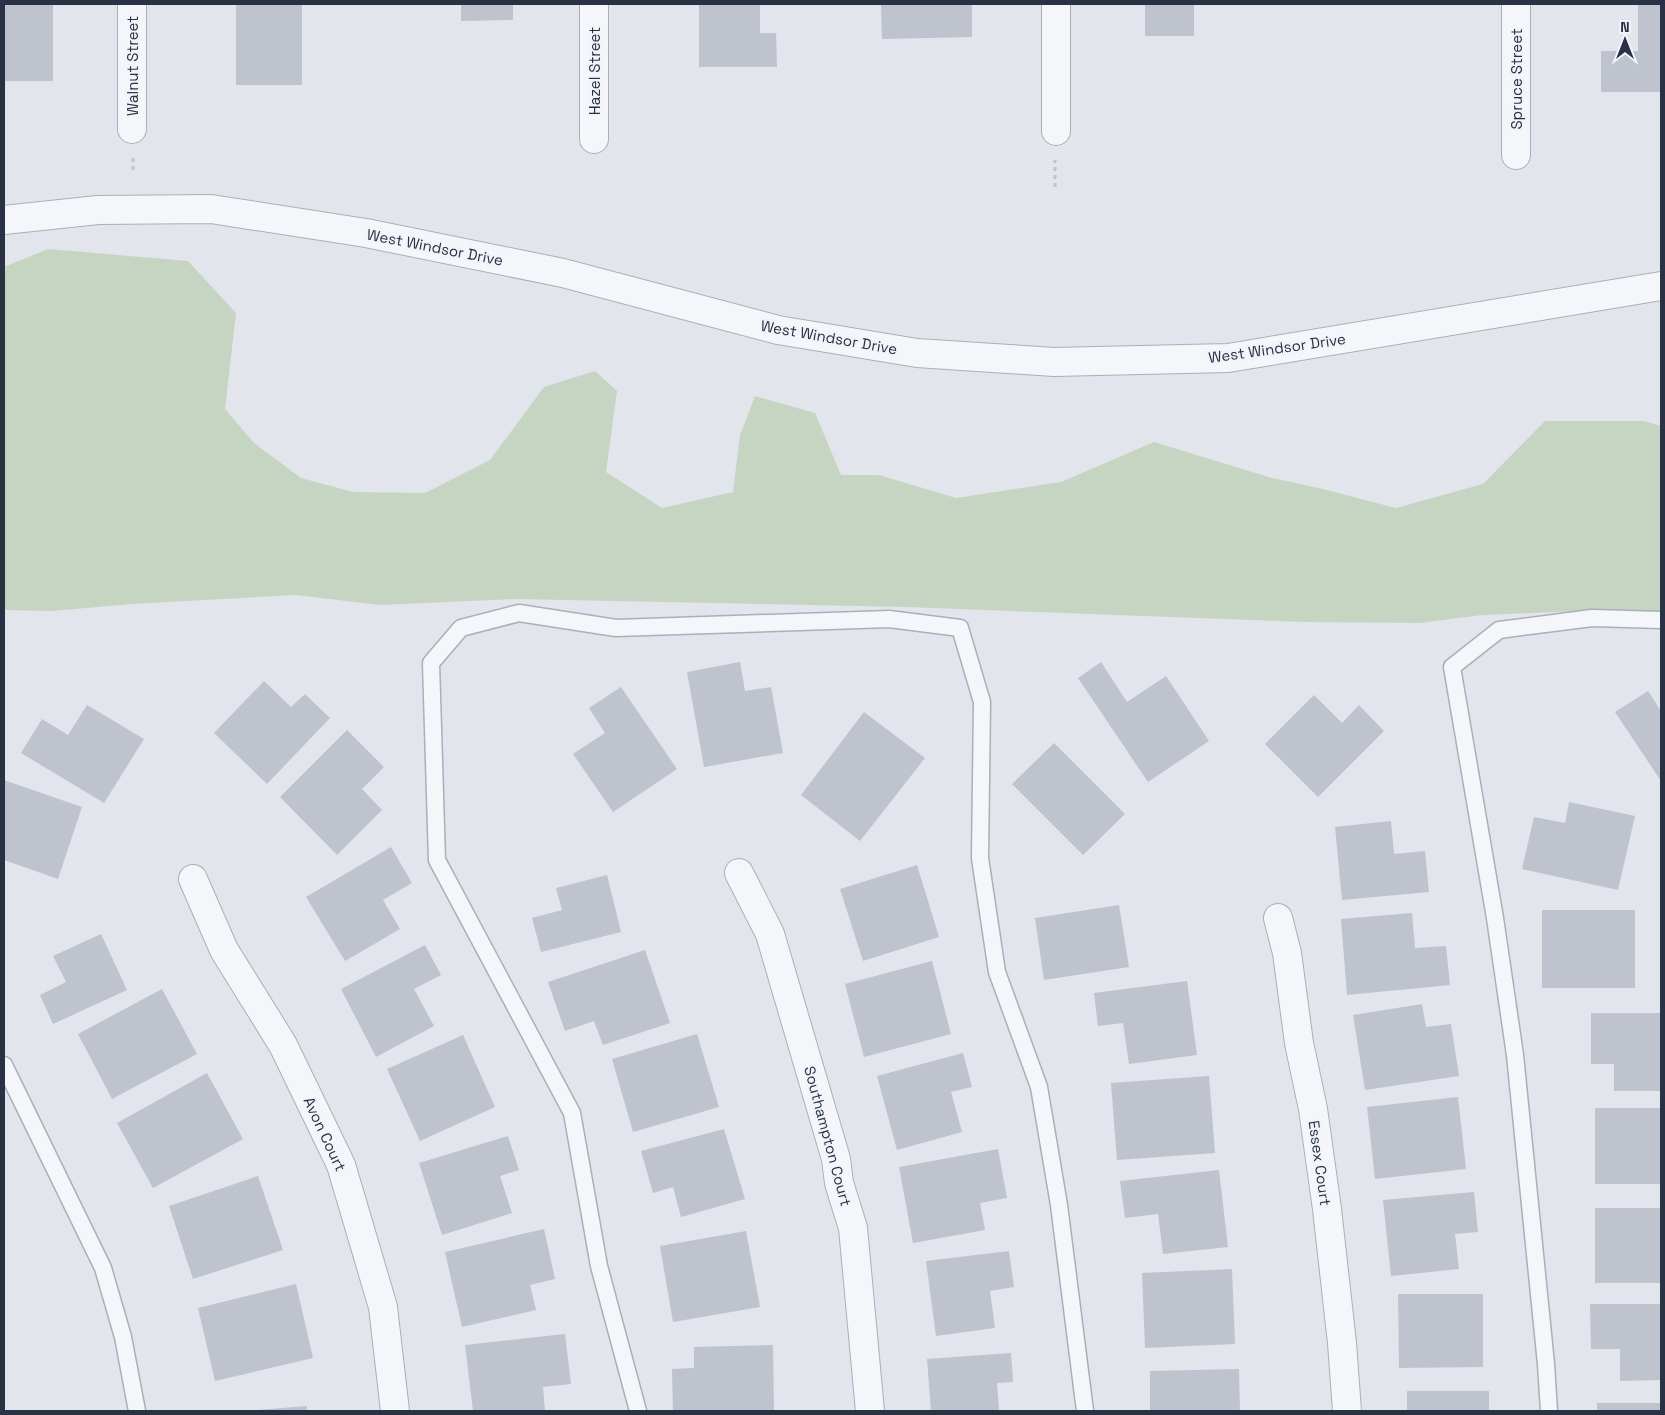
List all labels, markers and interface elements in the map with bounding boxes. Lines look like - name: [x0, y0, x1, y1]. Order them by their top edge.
- north arrow: [1600, 15, 1650, 65]
- street label: Walnut Street: [123, 16, 142, 116]
- text: N: [1620, 18, 1630, 36]
- street label: Hazel Street: [585, 27, 604, 115]
- street label: Spruce Street: [1507, 28, 1526, 130]
- street label: West Windsor Drive: [365, 224, 505, 270]
- street label: West Windsor Drive: [759, 316, 899, 358]
- street label: West Windsor Drive: [1207, 329, 1347, 367]
- street label: Southampton Court: [800, 1064, 856, 1208]
- street label: Avon Court: [300, 1094, 351, 1174]
- street label: Essex Court: [1305, 1119, 1335, 1207]

